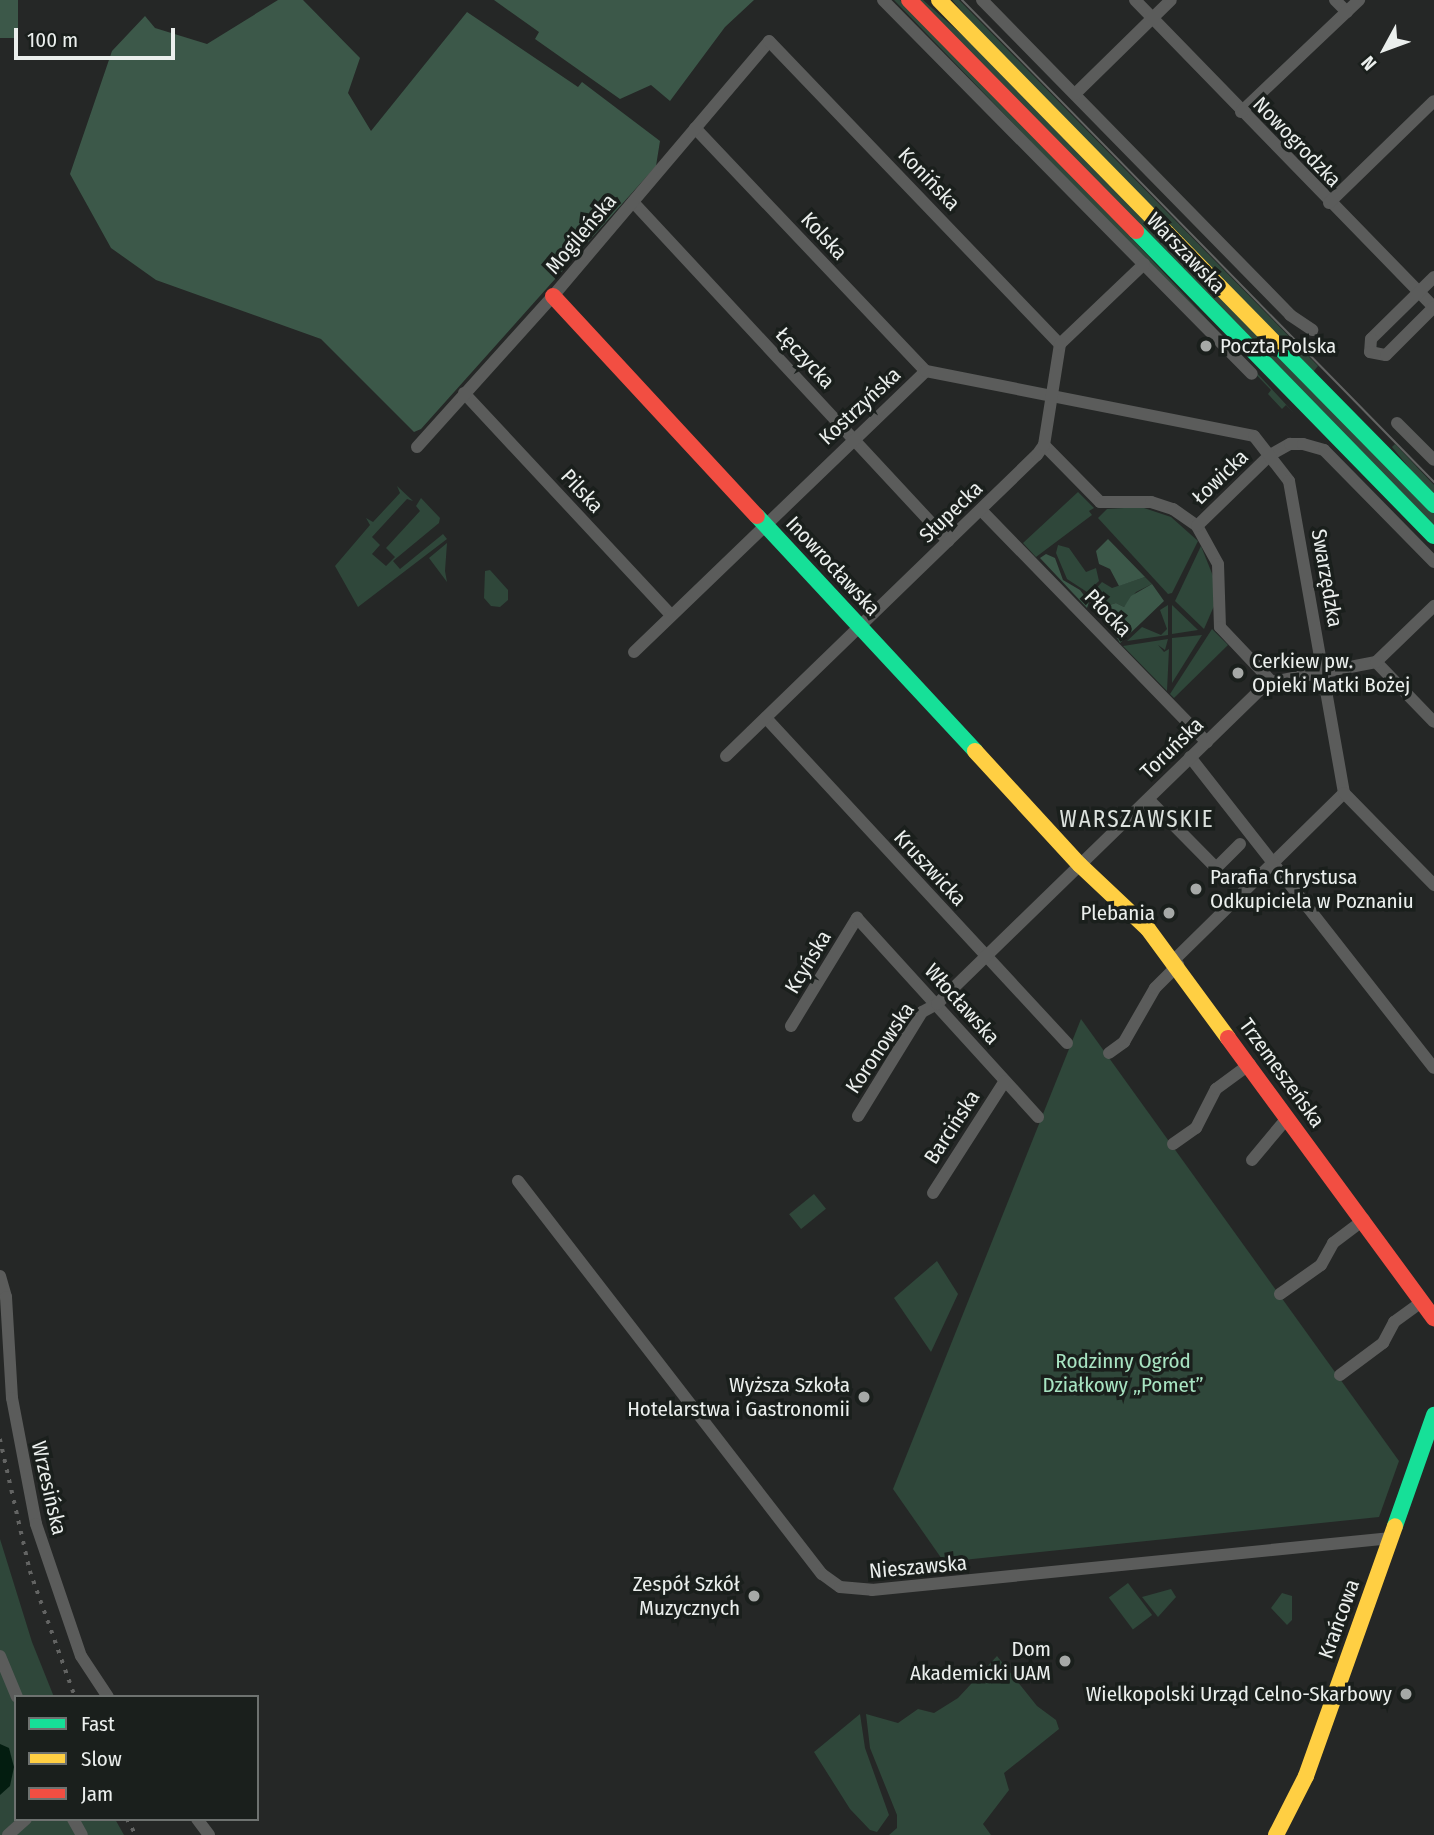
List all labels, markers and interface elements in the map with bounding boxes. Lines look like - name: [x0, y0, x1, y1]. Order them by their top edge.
- scale bar: [18, 14, 178, 58]
- north arrow: [1350, 14, 1420, 84]
- text: 100 m: [27, 27, 78, 53]
- text: N: [1356, 51, 1381, 75]
- street label: Nowogrodzka: [1248, 92, 1346, 192]
- street label: Konińska: [893, 142, 965, 216]
- street label: Mogileńska: [540, 189, 622, 279]
- street label: Kolska: [796, 207, 852, 265]
- street label: Warszawska: [1141, 208, 1231, 298]
- street label: Łęczycka: [770, 322, 840, 394]
- place label: Poczta Polska: [1220, 333, 1336, 359]
- marker: Poczta Polska: [1198, 338, 1214, 354]
- street label: Kostrzyńska: [814, 362, 906, 450]
- street label: Łowicka: [1187, 444, 1253, 510]
- street label: Pilska: [556, 464, 608, 518]
- street label: Słupecka: [914, 476, 988, 548]
- street label: Inowrocławska: [781, 511, 885, 621]
- street label: Swarzędzka: [1306, 527, 1348, 629]
- street label: Płocka: [1079, 584, 1137, 642]
- place label: Cerkiew pw. Opieki Matki Bożej: [1252, 648, 1410, 698]
- marker: Cerkiew pw. Opieki Matki Bożej: [1230, 665, 1246, 681]
- street label: Toruńska: [1135, 712, 1209, 784]
- district label: WARSZAWSKIE: [1061, 805, 1213, 833]
- street label: Kruszwicka: [889, 825, 971, 911]
- place label: Parafia Chrystusa Odkupiciela w Poznaniu: [1210, 864, 1414, 914]
- marker: Parafia Chrystusa Odkupiciela w Poznaniu: [1188, 881, 1204, 897]
- place label: Plebania: [1080, 900, 1155, 926]
- marker: Plebania: [1161, 905, 1177, 921]
- street label: Kcyńska: [779, 926, 837, 998]
- street label: Włocławska: [919, 958, 1005, 1050]
- street label: Koronowska: [840, 998, 920, 1098]
- street label: Trzemeszeńska: [1234, 1014, 1330, 1132]
- street label: Barcińska: [919, 1086, 985, 1168]
- park label: Rodzinny Ogród Działkowy „Pomet”: [1042, 1348, 1204, 1398]
- place label: Wyższa Szkoła Hotelarstwa i Gastronomii: [627, 1372, 850, 1422]
- marker: Wyższa Szkoła Hotelarstwa i Gastronomii: [856, 1389, 872, 1405]
- street label: Wrzesińska: [26, 1439, 72, 1537]
- street label: Nieszawska: [868, 1550, 968, 1584]
- place label: Zespół Szkół Muzycznych: [633, 1571, 740, 1621]
- street label: Krańcowa: [1313, 1576, 1365, 1662]
- marker: Zespół Szkół Muzycznych: [746, 1588, 762, 1604]
- place label: Dom Akademicki UAM: [910, 1636, 1051, 1686]
- marker: Dom Akademicki UAM: [1057, 1653, 1073, 1669]
- place label: Wielkopolski Urząd Celno-Skarbowy: [1086, 1681, 1392, 1707]
- marker: Wielkopolski Urząd Celno-Skarbowy: [1398, 1686, 1414, 1702]
- legend: [14, 1695, 259, 1821]
- text: Fast: [81, 1711, 115, 1737]
- text: Slow: [81, 1746, 122, 1772]
- text: Jam: [81, 1781, 113, 1807]

